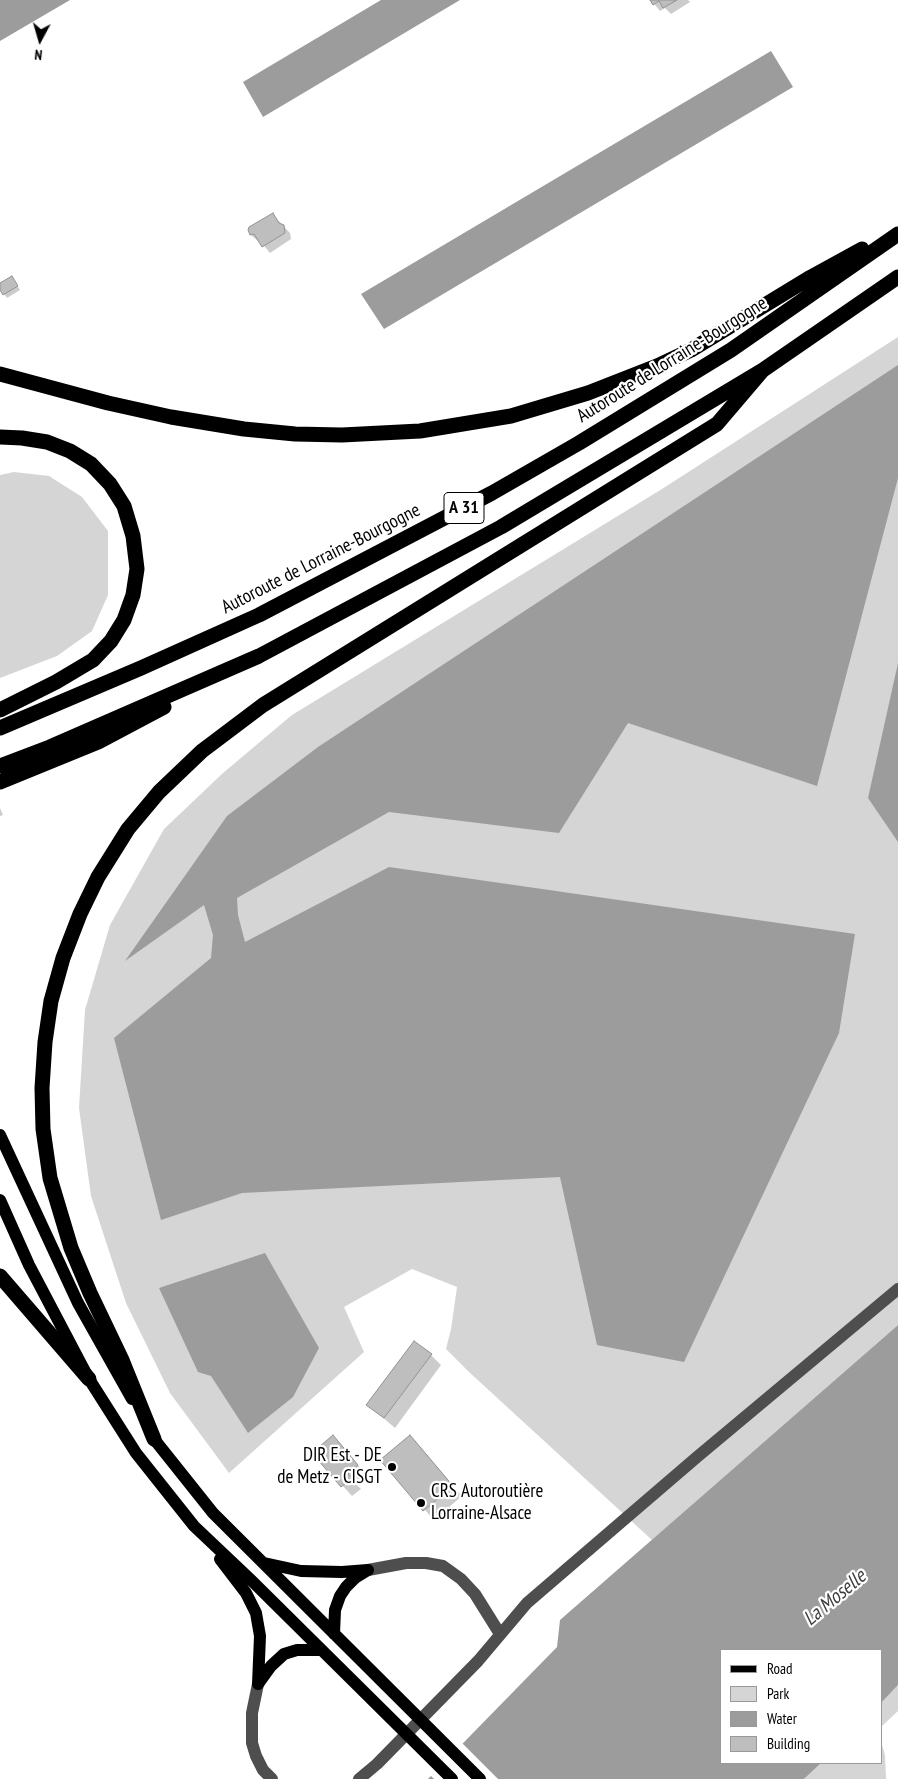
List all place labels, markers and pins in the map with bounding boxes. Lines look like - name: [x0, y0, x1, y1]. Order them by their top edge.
- place label: DIR Est - DE de Metz - CISGT: [277, 1445, 382, 1489]
- marker: DIR Est - DE de Metz - CISGT: [386, 1461, 398, 1473]
- place label: CRS Autoroutière Lorraine-Alsace: [431, 1481, 543, 1525]
- marker: CRS Autoroutière Lorraine-Alsace: [415, 1497, 427, 1509]

